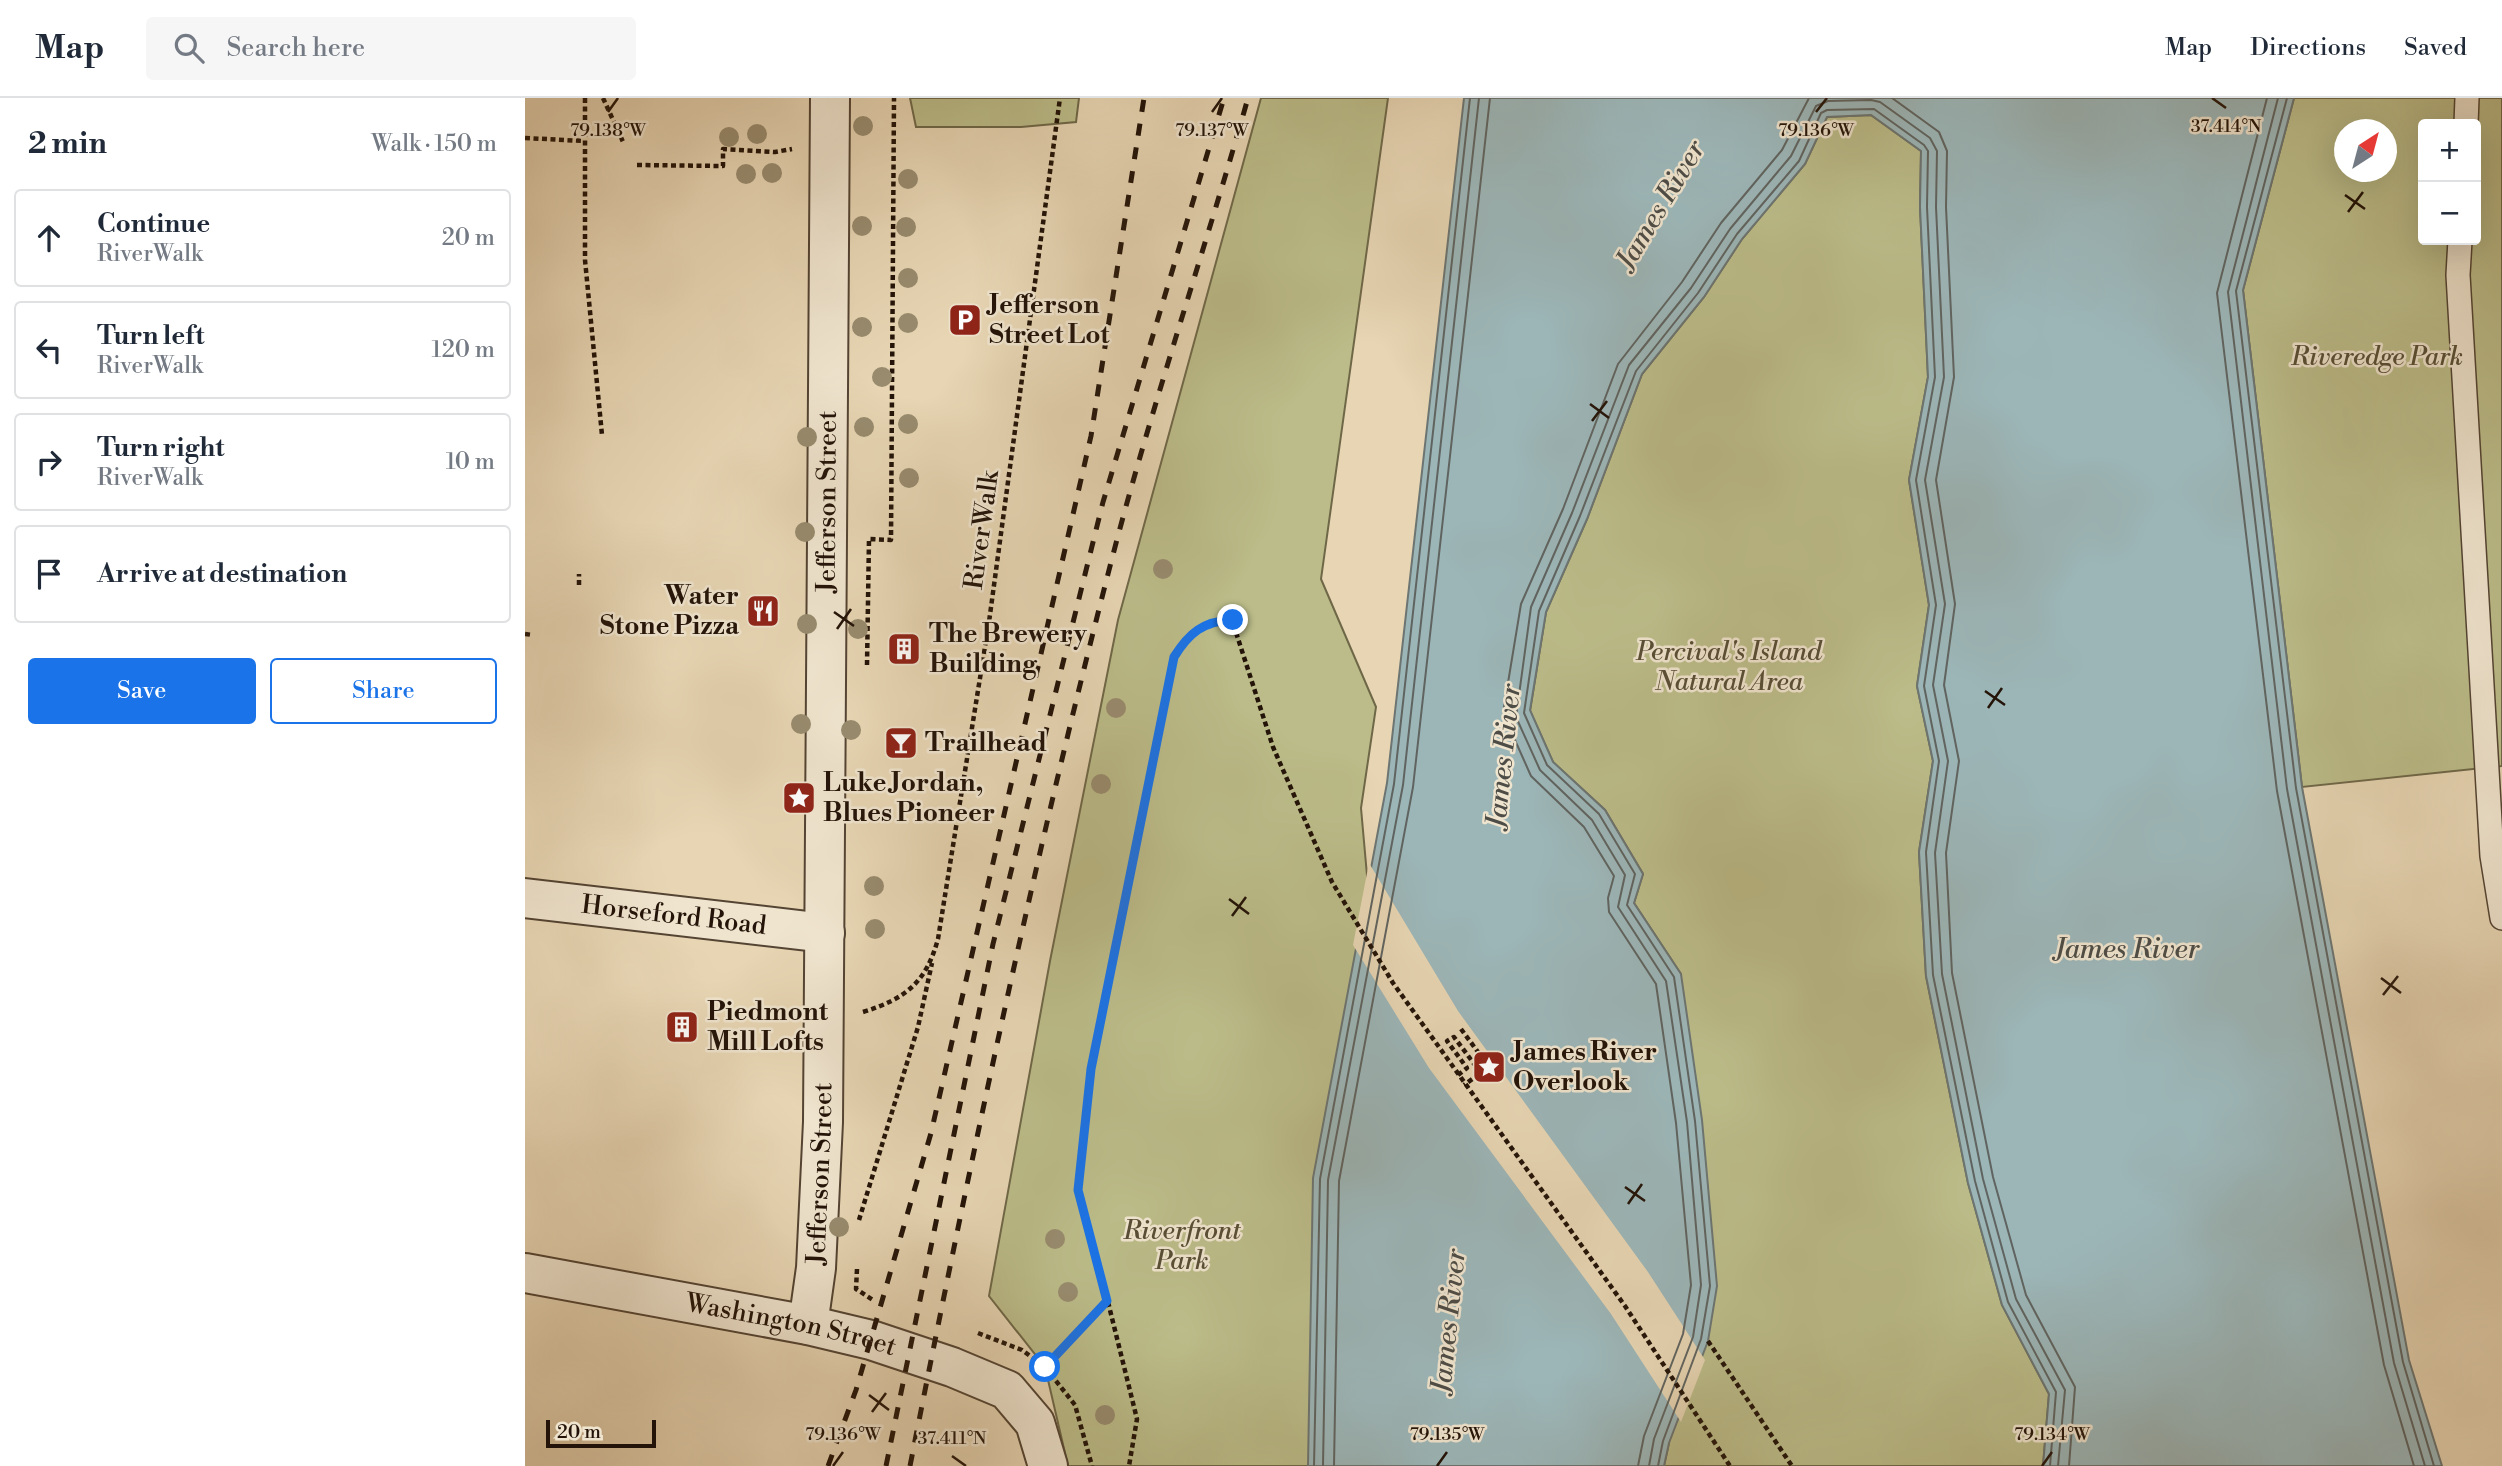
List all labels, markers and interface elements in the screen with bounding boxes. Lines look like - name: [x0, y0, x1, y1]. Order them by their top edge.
- search box: [146, 17, 636, 80]
- text: Map: [35, 28, 104, 69]
- icon: search: [170, 29, 208, 67]
- text: Search here: [226, 32, 365, 64]
- text: Map: [2165, 33, 2212, 63]
- text: Directions: [2250, 33, 2366, 63]
- text: Saved: [2404, 33, 2467, 63]
- text: 37.414°N: [2191, 115, 2262, 138]
- text: 79.138°W: [570, 119, 646, 142]
- text: 79.137°W: [1175, 119, 1249, 142]
- text: 79.136°W: [1778, 119, 1854, 142]
- north arrow: [2334, 119, 2397, 182]
- map controls: [2418, 119, 2481, 245]
- button: +: [2418, 119, 2481, 182]
- text: 2 min: [28, 125, 107, 163]
- text: Walk · 150 m: [371, 130, 497, 158]
- water label: James River: [1607, 133, 1714, 279]
- button: −: [2418, 182, 2481, 245]
- text: Continue: [97, 208, 210, 240]
- icon: ahead: [30, 219, 68, 257]
- text: 20 m: [442, 224, 495, 252]
- text: RiverWalk: [97, 240, 203, 268]
- place label: Jefferson Street Lot: [986, 289, 1110, 351]
- parking icon: Jefferson Street Lot: [946, 301, 984, 339]
- text: Turn left: [97, 320, 205, 352]
- icon: left: [30, 331, 68, 369]
- text: 120 m: [431, 336, 495, 364]
- park label: Riveredge Park: [2290, 341, 2463, 373]
- text: RiverWalk: [97, 352, 203, 380]
- street label: Jefferson Street: [811, 410, 844, 594]
- text: Turn right: [97, 432, 225, 464]
- icon: right: [30, 443, 68, 481]
- text: 10 m: [446, 448, 495, 476]
- text: RiverWalk: [97, 464, 203, 492]
- street label: RiverWalk: [958, 467, 1006, 592]
- icon: arrive: [30, 555, 68, 593]
- text: Arrive at destination: [97, 558, 347, 590]
- place label: Water Stone Pizza: [600, 580, 740, 642]
- restaurant icon: Water Stone Pizza: [744, 592, 782, 630]
- route end: [1217, 604, 1248, 635]
- place label: The Brewery Building: [929, 618, 1088, 680]
- building icon: The Brewery Building: [885, 630, 923, 668]
- park label: Percival's Island Natural Area: [1635, 636, 1823, 698]
- button: Save: [28, 658, 256, 724]
- button: Share: [270, 658, 497, 724]
- water label: James River: [1479, 681, 1529, 833]
- bar icon: Trailhead: [882, 724, 920, 762]
- place label: Trailhead: [925, 727, 1047, 759]
- place label: Luke Jordan, Blues Pioneer: [823, 767, 995, 829]
- place icon: Luke Jordan, Blues Pioneer: [780, 779, 818, 817]
- street label: Horseford Road: [580, 889, 769, 942]
- water label: James River: [2052, 932, 2201, 967]
- place label: Piedmont Mill Lofts: [707, 996, 829, 1058]
- building icon: Piedmont Mill Lofts: [663, 1008, 701, 1046]
- place label: James River Overlook: [1510, 1036, 1657, 1098]
- place icon: James River Overlook: [1470, 1048, 1508, 1086]
- street label: Jefferson Street: [800, 1082, 839, 1267]
- park label: Riverfront Park: [1122, 1215, 1241, 1277]
- water label: James River: [1424, 1246, 1474, 1398]
- street label: Washington Street: [682, 1287, 901, 1363]
- route start: [1029, 1351, 1060, 1382]
- scale bar: [546, 1417, 656, 1449]
- text: 20 m: [557, 1420, 601, 1444]
- text: 79.136°W: [805, 1423, 881, 1446]
- text: 79.135°W: [1410, 1423, 1485, 1446]
- text: 79.134°W: [2014, 1423, 2090, 1446]
- text: 37.411°N: [918, 1427, 987, 1450]

